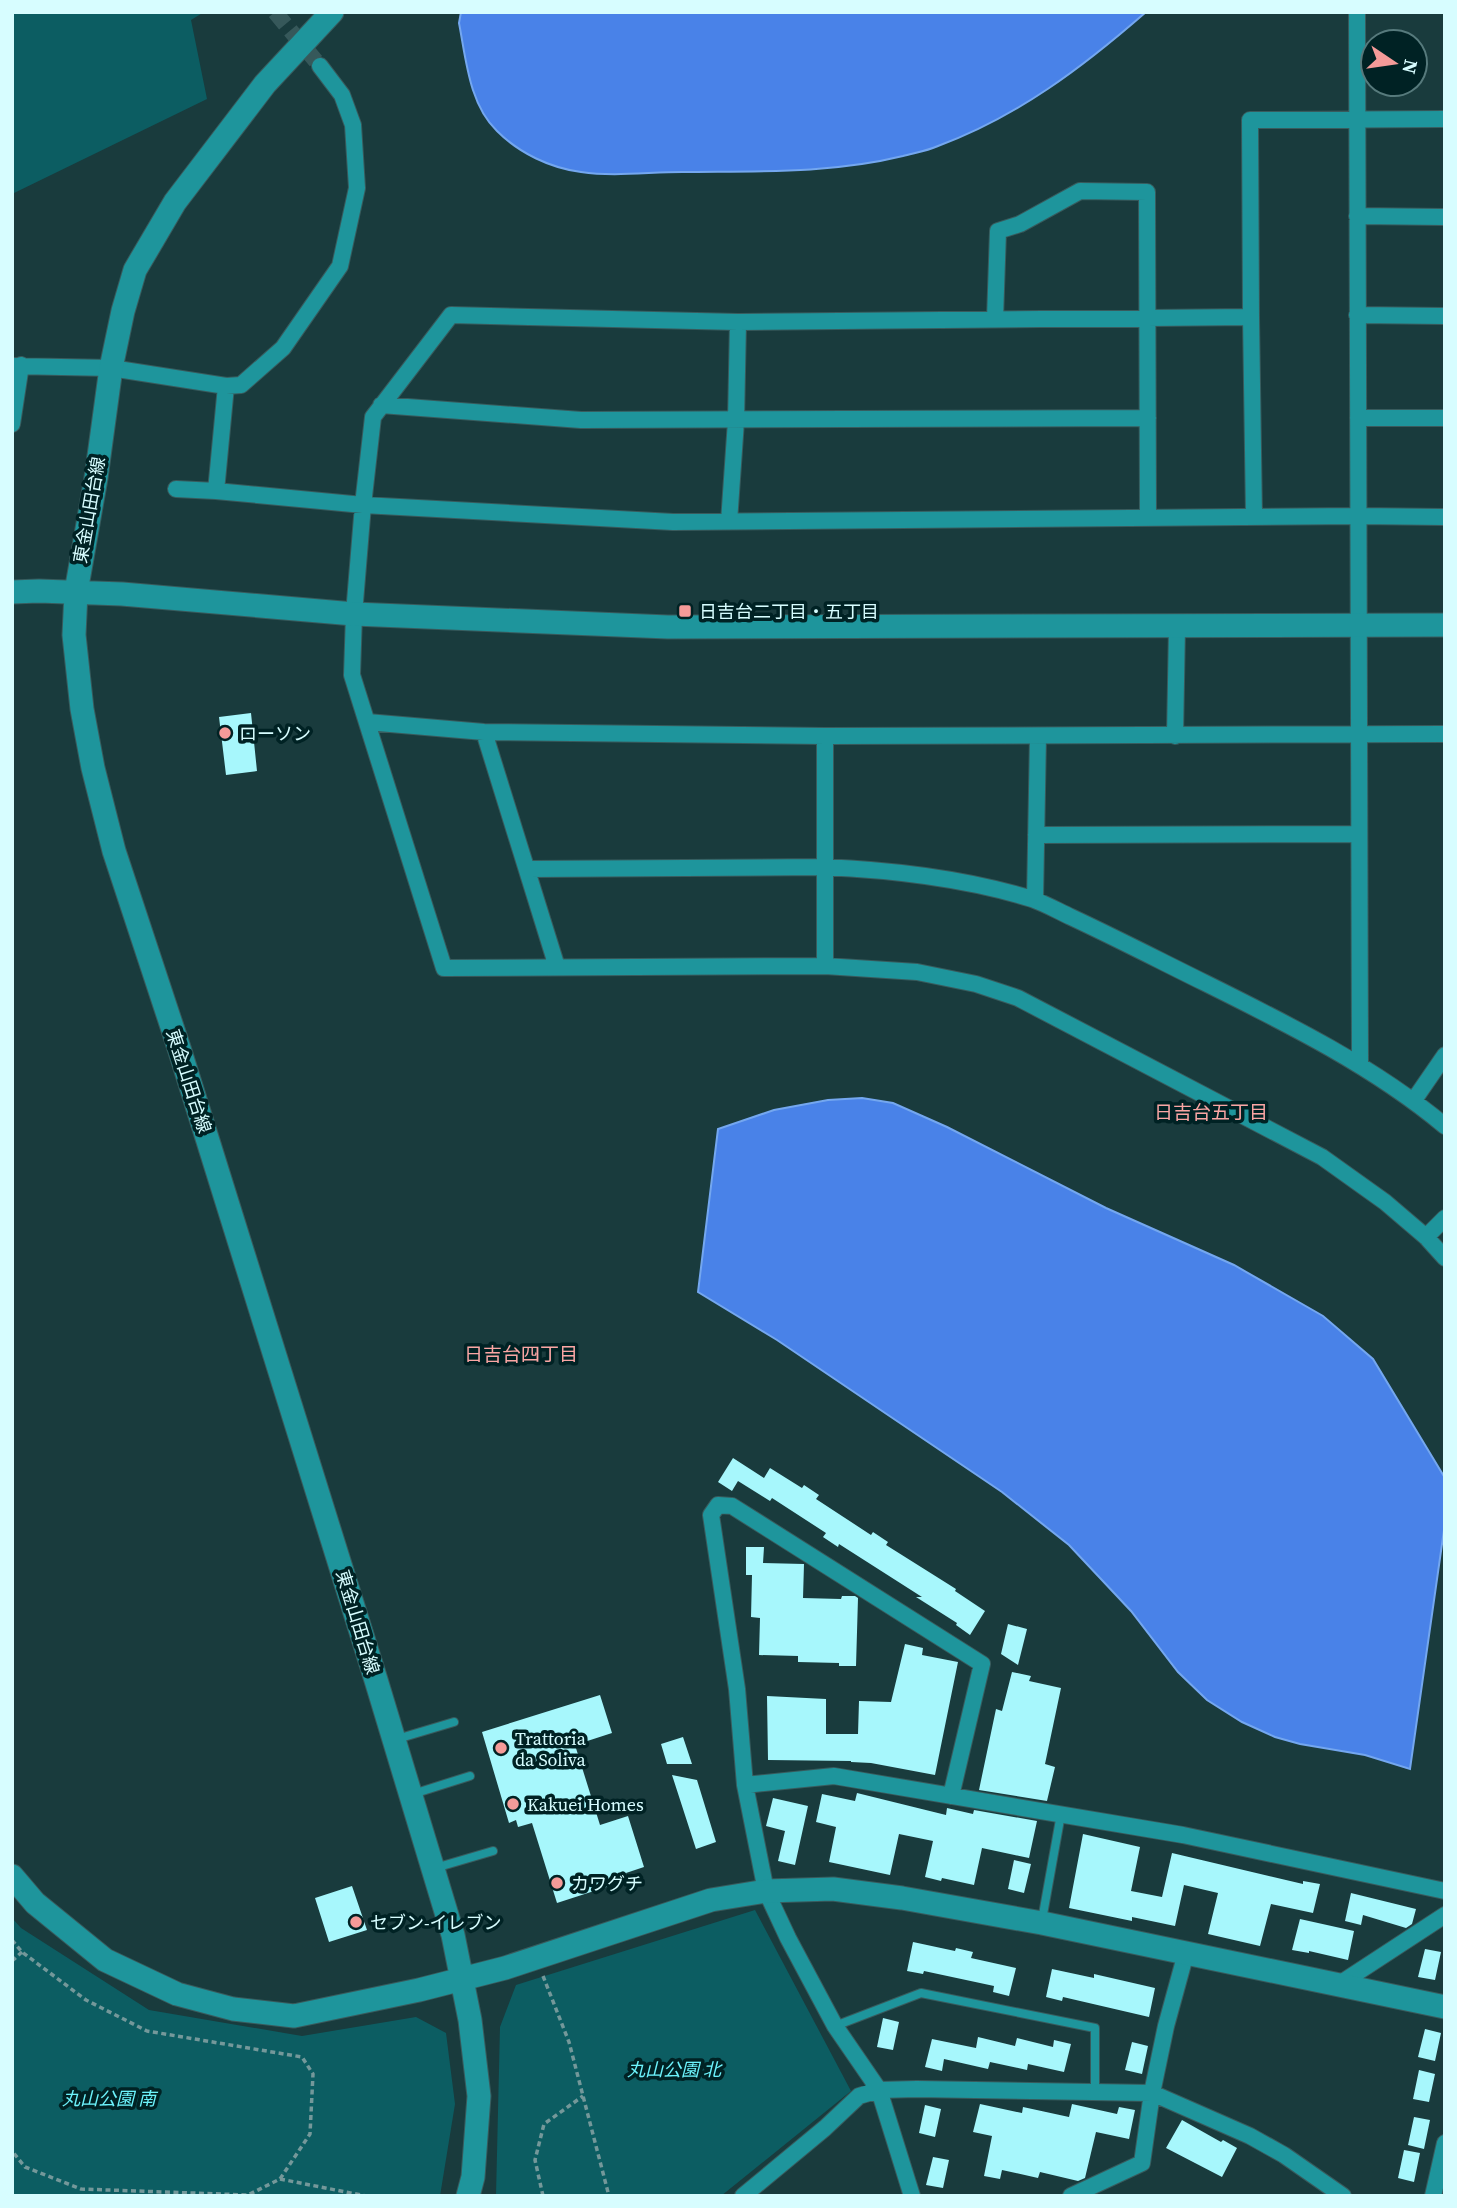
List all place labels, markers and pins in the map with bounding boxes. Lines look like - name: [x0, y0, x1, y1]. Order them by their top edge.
- place label: 日吉台二丁目・五丁目: [699, 599, 879, 624]
- marker: 日吉台二丁目・五丁目: [677, 603, 693, 619]
- place label: ローソン: [239, 721, 311, 746]
- marker: ローソン: [217, 725, 233, 741]
- place label: Trattoria da Soliva: [515, 1726, 587, 1772]
- marker: Trattoria da Soliva: [493, 1740, 509, 1756]
- place label: Kakuei Homes: [527, 1792, 644, 1817]
- marker: Kakuei Homes: [505, 1796, 521, 1812]
- place label: カワグチ: [571, 1871, 643, 1896]
- marker: カワグチ: [549, 1875, 565, 1891]
- place label: セブン-イレブン: [370, 1910, 502, 1935]
- marker: セブン-イレブン: [348, 1914, 364, 1930]

